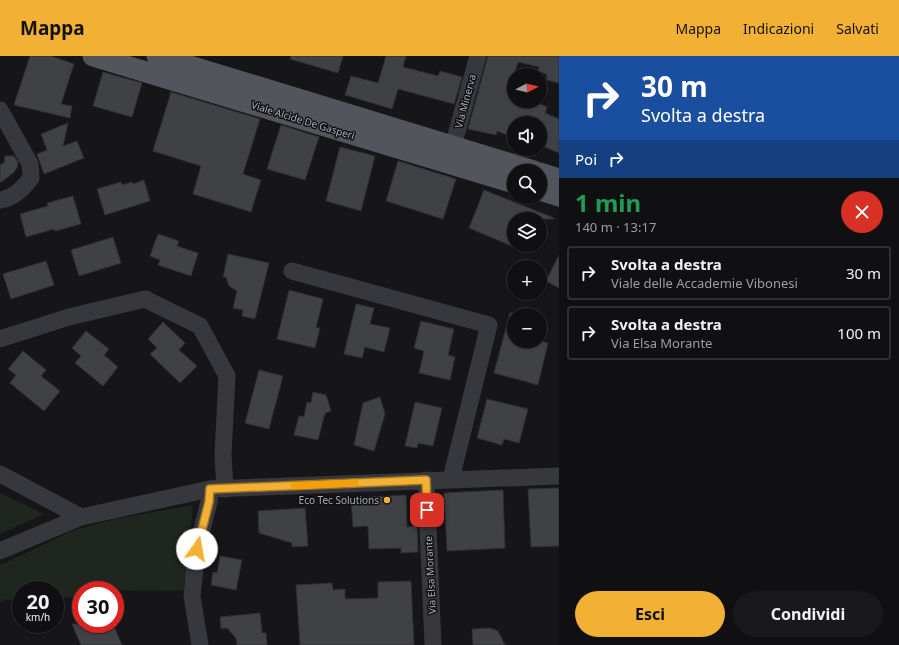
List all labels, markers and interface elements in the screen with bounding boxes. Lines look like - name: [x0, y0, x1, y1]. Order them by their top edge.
- text: Mappa: [20, 15, 85, 41]
- text: Mappa: [675, 19, 721, 38]
- text: Indicazioni: [743, 19, 814, 38]
- text: Salvati: [836, 19, 879, 38]
- text: 30 m: [641, 67, 708, 105]
- north arrow: [507, 68, 547, 108]
- map controls: [507, 68, 547, 348]
- icon: right: [575, 72, 627, 124]
- street label: Via Minerva: [451, 73, 479, 129]
- street label: Viale Alcide De Gasperi: [250, 98, 356, 142]
- text: Svolta a destra: [641, 103, 765, 127]
- button: sound: [507, 116, 547, 156]
- icon: right: [605, 148, 627, 170]
- text: Poi: [575, 149, 597, 169]
- button: search: [507, 164, 547, 204]
- text: 1 min: [575, 186, 641, 219]
- button: close: [841, 191, 883, 233]
- button: layers: [507, 212, 547, 252]
- text: 140 m · 13:17: [575, 218, 656, 236]
- text: Svolta a destra: [611, 254, 722, 274]
- button: +: [507, 260, 547, 300]
- icon: right: [577, 262, 599, 284]
- text: 30 m: [846, 263, 881, 283]
- text: Viale delle Accademie Vibonesi: [611, 274, 798, 292]
- button: −: [507, 308, 547, 348]
- text: Svolta a destra: [611, 314, 722, 334]
- icon: right: [577, 322, 599, 344]
- text: 100 m: [837, 323, 881, 343]
- text: Via Elsa Morante: [611, 334, 712, 352]
- place label: Eco Tec Solutions: [299, 493, 379, 507]
- pin: [410, 493, 444, 527]
- marker: Eco Tec Solutions: [382, 495, 392, 505]
- icon: arrive: [416, 499, 438, 521]
- position arrow: [176, 528, 218, 570]
- street label: Via Elsa Morante: [421, 535, 439, 614]
- speed limit sign: 30: [72, 581, 124, 633]
- text: 20: [27, 588, 49, 615]
- button: Esci: [575, 591, 725, 637]
- button: Condividi: [733, 591, 883, 637]
- text: km/h: [26, 610, 50, 624]

